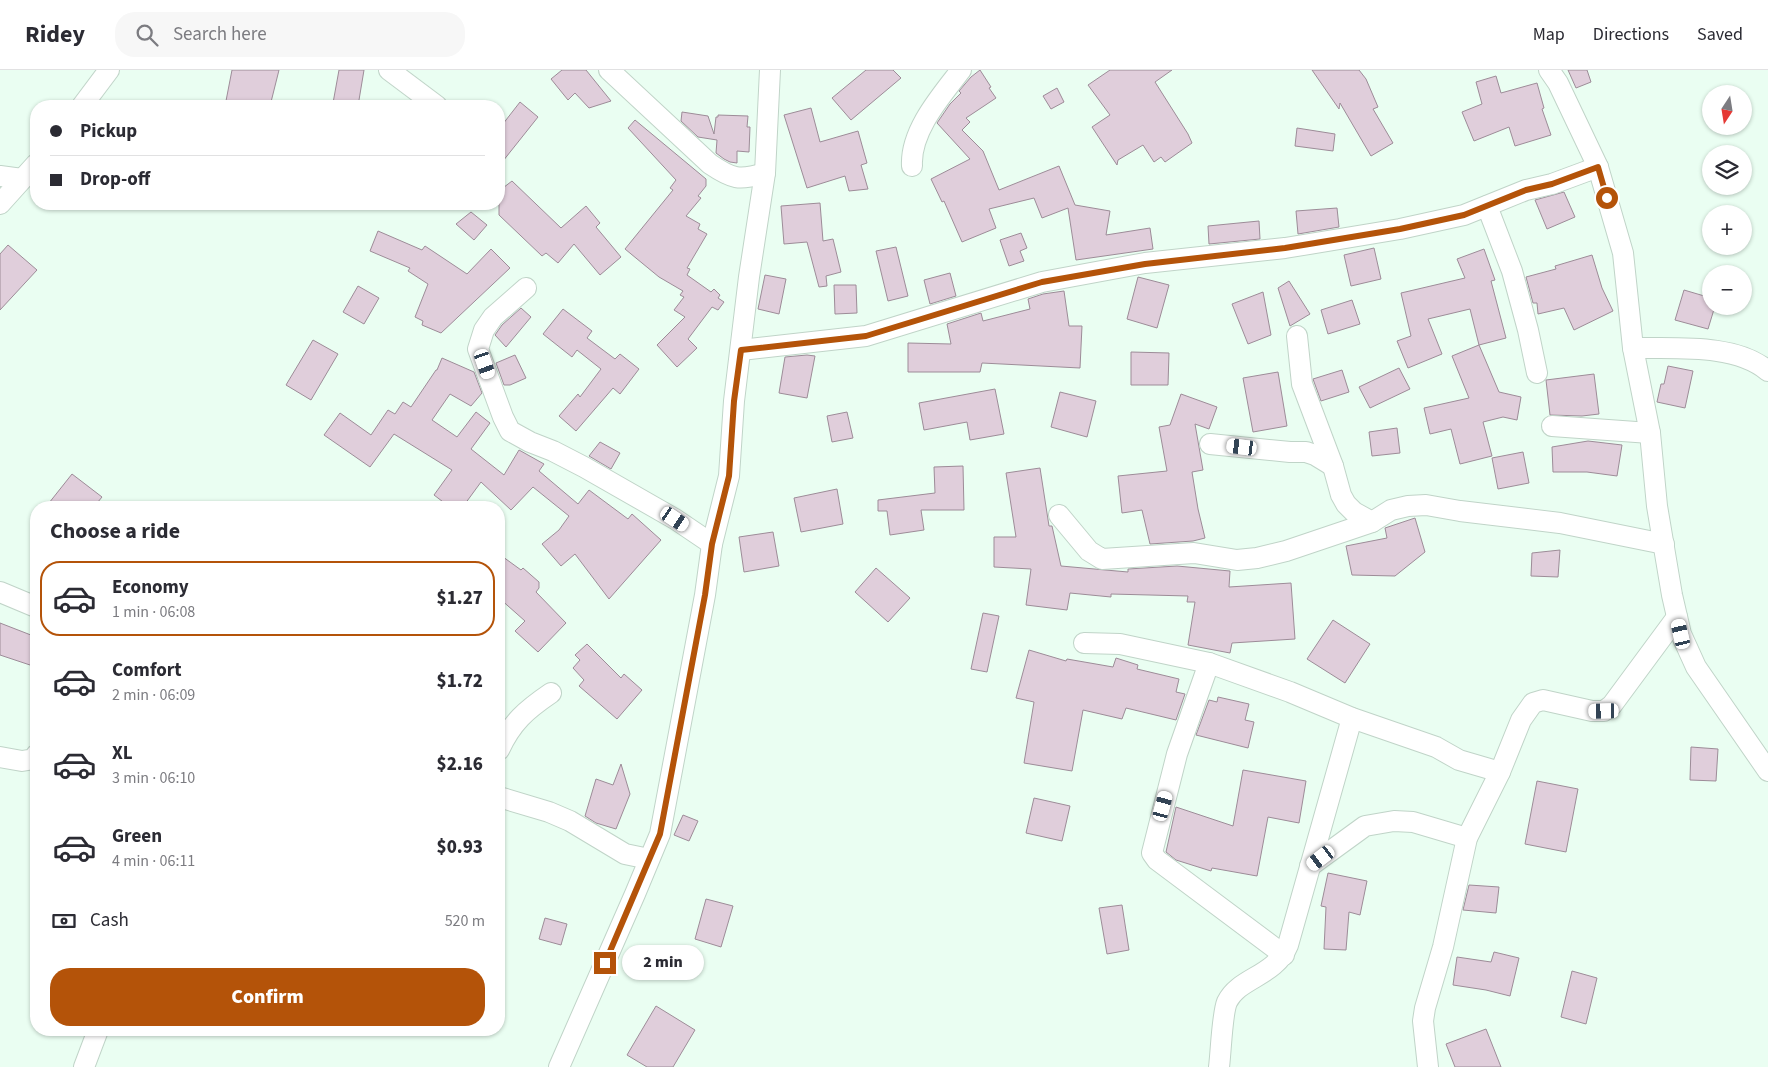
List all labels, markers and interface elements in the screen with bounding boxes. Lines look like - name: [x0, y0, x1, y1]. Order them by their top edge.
- search box: [115, 12, 465, 57]
- text: Ridey: [25, 17, 85, 52]
- icon: search: [133, 21, 161, 49]
- text: Search here: [173, 21, 267, 48]
- text: Map: [1533, 22, 1565, 47]
- text: Directions: [1593, 22, 1669, 47]
- text: Saved: [1697, 22, 1743, 47]
- north arrow: [1702, 85, 1752, 135]
- map controls: [1702, 85, 1752, 315]
- text: Pickup: [80, 118, 137, 145]
- button: layers: [1702, 145, 1752, 195]
- text: Drop-off: [80, 166, 150, 193]
- route start: [1596, 187, 1618, 209]
- button: +: [1702, 205, 1752, 255]
- button: −: [1702, 265, 1752, 315]
- car: [473, 347, 496, 381]
- car: [1226, 438, 1257, 456]
- car: [658, 504, 691, 534]
- text: Choose a ride: [50, 515, 180, 547]
- text: Economy: [112, 574, 189, 601]
- icon: car: [52, 576, 97, 621]
- text: $1.27: [437, 585, 483, 612]
- text: 1 min · 06:08: [112, 601, 195, 623]
- car: [1670, 618, 1691, 650]
- text: Comfort: [112, 657, 182, 684]
- icon: car: [52, 659, 97, 704]
- text: $1.72: [437, 668, 483, 695]
- text: 2 min · 06:09: [112, 684, 195, 706]
- car: [1588, 703, 1619, 719]
- text: XL: [112, 740, 133, 767]
- icon: car: [52, 742, 97, 787]
- text: $2.16: [437, 751, 483, 778]
- text: 3 min · 06:10: [112, 767, 195, 789]
- car: [1151, 790, 1174, 822]
- text: Green: [112, 823, 162, 850]
- icon: car: [52, 825, 97, 870]
- text: $0.93: [437, 834, 483, 861]
- car: [1304, 843, 1337, 873]
- text: 4 min · 06:11: [112, 850, 195, 872]
- icon: cash: [50, 907, 78, 935]
- text: Cash: [90, 907, 129, 934]
- text: 520 m: [445, 910, 485, 932]
- callout: 2 min: [622, 946, 705, 980]
- text: 2 min: [643, 951, 683, 973]
- route end: [594, 952, 616, 974]
- button: Confirm: [50, 968, 485, 1026]

